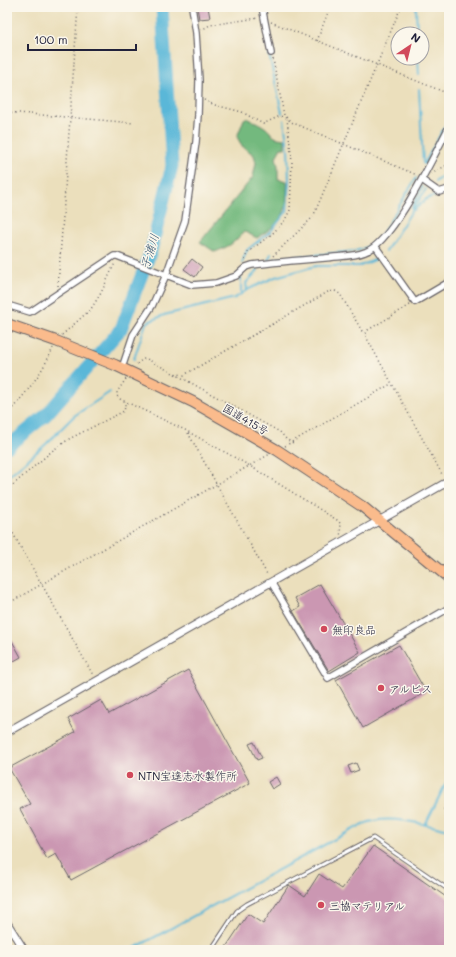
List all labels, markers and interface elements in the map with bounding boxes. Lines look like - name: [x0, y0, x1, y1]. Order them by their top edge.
- scale bar: [28, 26, 136, 52]
- north arrow: [390, 26, 430, 66]
- text: N: [408, 29, 424, 46]
- text: 100 m: [34, 31, 68, 47]
- water label: 子浦川: [136, 231, 162, 271]
- street label: 国道415号: [220, 400, 272, 438]
- place label: 無印良品: [332, 622, 376, 637]
- marker: 無印良品: [319, 624, 329, 634]
- place label: アルビス: [389, 681, 432, 696]
- marker: アルビス: [376, 683, 386, 693]
- place label: NTN宝達志水製作所: [138, 768, 237, 783]
- marker: NTN宝達志水製作所: [125, 770, 135, 780]
- place label: 三協マテリアル: [329, 898, 405, 913]
- marker: 三協マテリアル: [316, 900, 326, 910]

